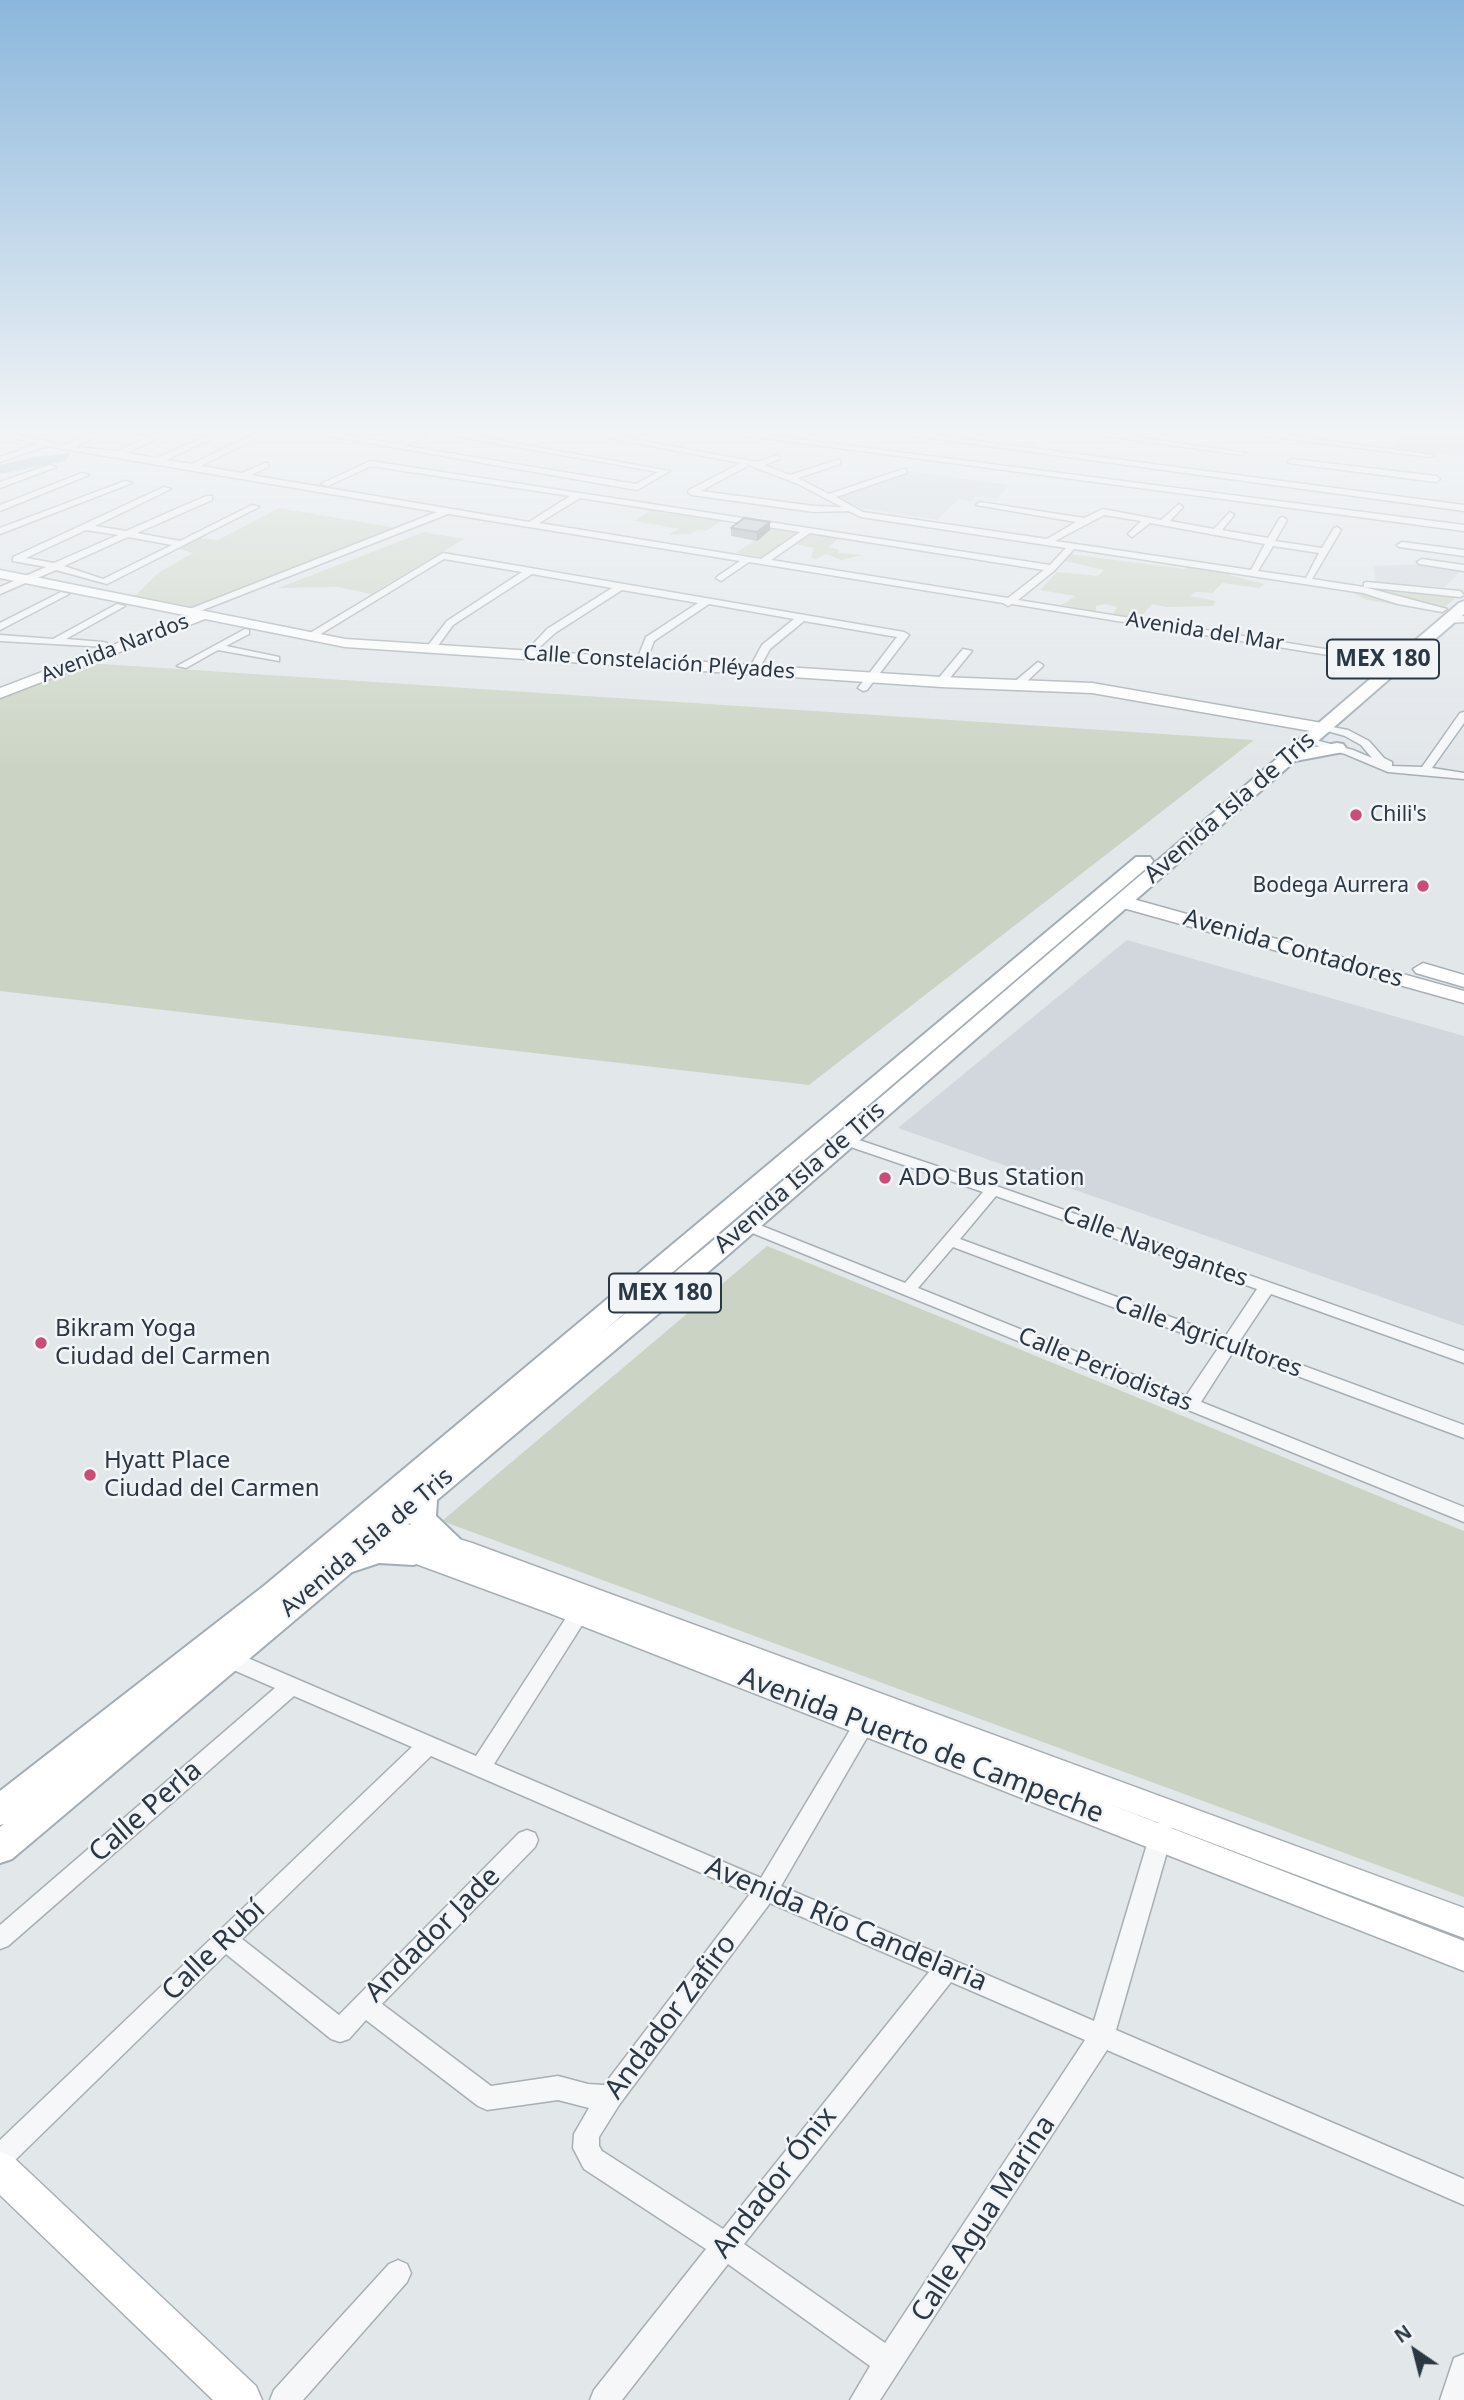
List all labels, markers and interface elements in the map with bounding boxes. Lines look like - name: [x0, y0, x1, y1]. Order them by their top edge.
- street label: Avenida del Mar: [1124, 607, 1286, 657]
- street label: Avenida Nardos: [38, 609, 192, 689]
- road number: MEX 180: [1327, 639, 1439, 678]
- street label: Calle Constelación Pléyades: [522, 641, 796, 685]
- street label: Avenida Isla de Tris: [1139, 726, 1321, 890]
- place label: Chili's: [1370, 802, 1427, 828]
- marker: Chili's: [1348, 807, 1364, 823]
- place label: Bodega Aurrera: [1253, 873, 1409, 899]
- marker: Bodega Aurrera: [1415, 878, 1431, 894]
- street label: Avenida Contadores: [1180, 904, 1406, 994]
- street label: Avenida Isla de Tris: [709, 1096, 891, 1260]
- place label: ADO Bus Station: [899, 1164, 1085, 1192]
- marker: ADO Bus Station: [877, 1170, 893, 1186]
- street label: Calle Navegantes: [1058, 1200, 1252, 1294]
- road number: MEX 180: [609, 1274, 721, 1312]
- street label: Calle Agricultores: [1110, 1290, 1306, 1384]
- place label: Bikram Yoga Ciudad del Carmen: [55, 1315, 270, 1371]
- street label: Calle Periodistas: [1014, 1322, 1196, 1418]
- marker: Bikram Yoga Ciudad del Carmen: [33, 1335, 49, 1351]
- place label: Hyatt Place Ciudad del Carmen: [104, 1447, 319, 1503]
- street label: Avenida Isla de Tris: [275, 1462, 459, 1624]
- marker: Hyatt Place Ciudad del Carmen: [82, 1467, 98, 1483]
- street label: Avenida Puerto de Campeche: [734, 1661, 1108, 1831]
- street label: Calle Perla: [83, 1754, 209, 1870]
- street label: Avenida Río Candelaria: [700, 1850, 992, 2000]
- street label: Andador Jade: [358, 1860, 508, 2010]
- street label: Calle Rubí: [156, 1894, 272, 2008]
- street label: Andador Zafiro: [598, 1928, 744, 2106]
- street label: Andador Ónix: [706, 2101, 844, 2265]
- street label: Calle Agua Marina: [905, 2110, 1063, 2328]
- north arrow: [1380, 2316, 1450, 2386]
- text: N: [1389, 2319, 1417, 2349]

